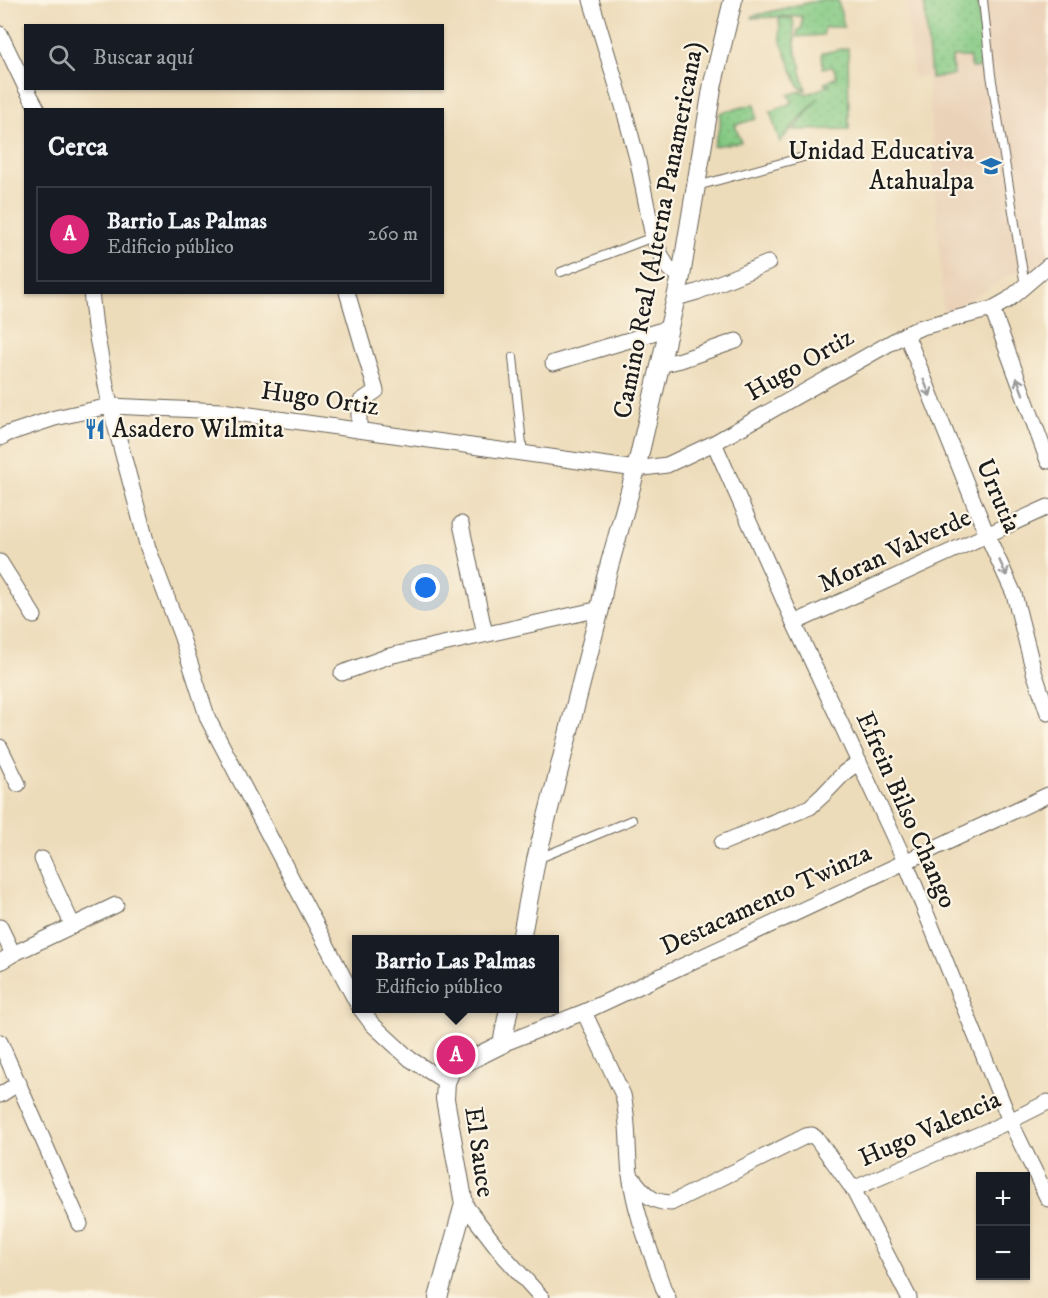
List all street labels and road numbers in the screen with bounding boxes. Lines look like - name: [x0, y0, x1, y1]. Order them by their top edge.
- street label: Camino Real (Alterna Panamericana): [606, 39, 712, 421]
- street label: Hugo Ortiz: [740, 321, 860, 409]
- street label: Hugo Ortiz: [259, 374, 381, 424]
- street label: Urrutia: [968, 454, 1028, 538]
- street label: Moran Valverde: [813, 501, 977, 601]
- street label: Efrein Bilso Chango: [848, 707, 964, 913]
- street label: Destacamento Twinza: [655, 837, 877, 963]
- street label: Hugo Valencia: [854, 1083, 1006, 1175]
- street label: El Sauce: [456, 1105, 502, 1199]

